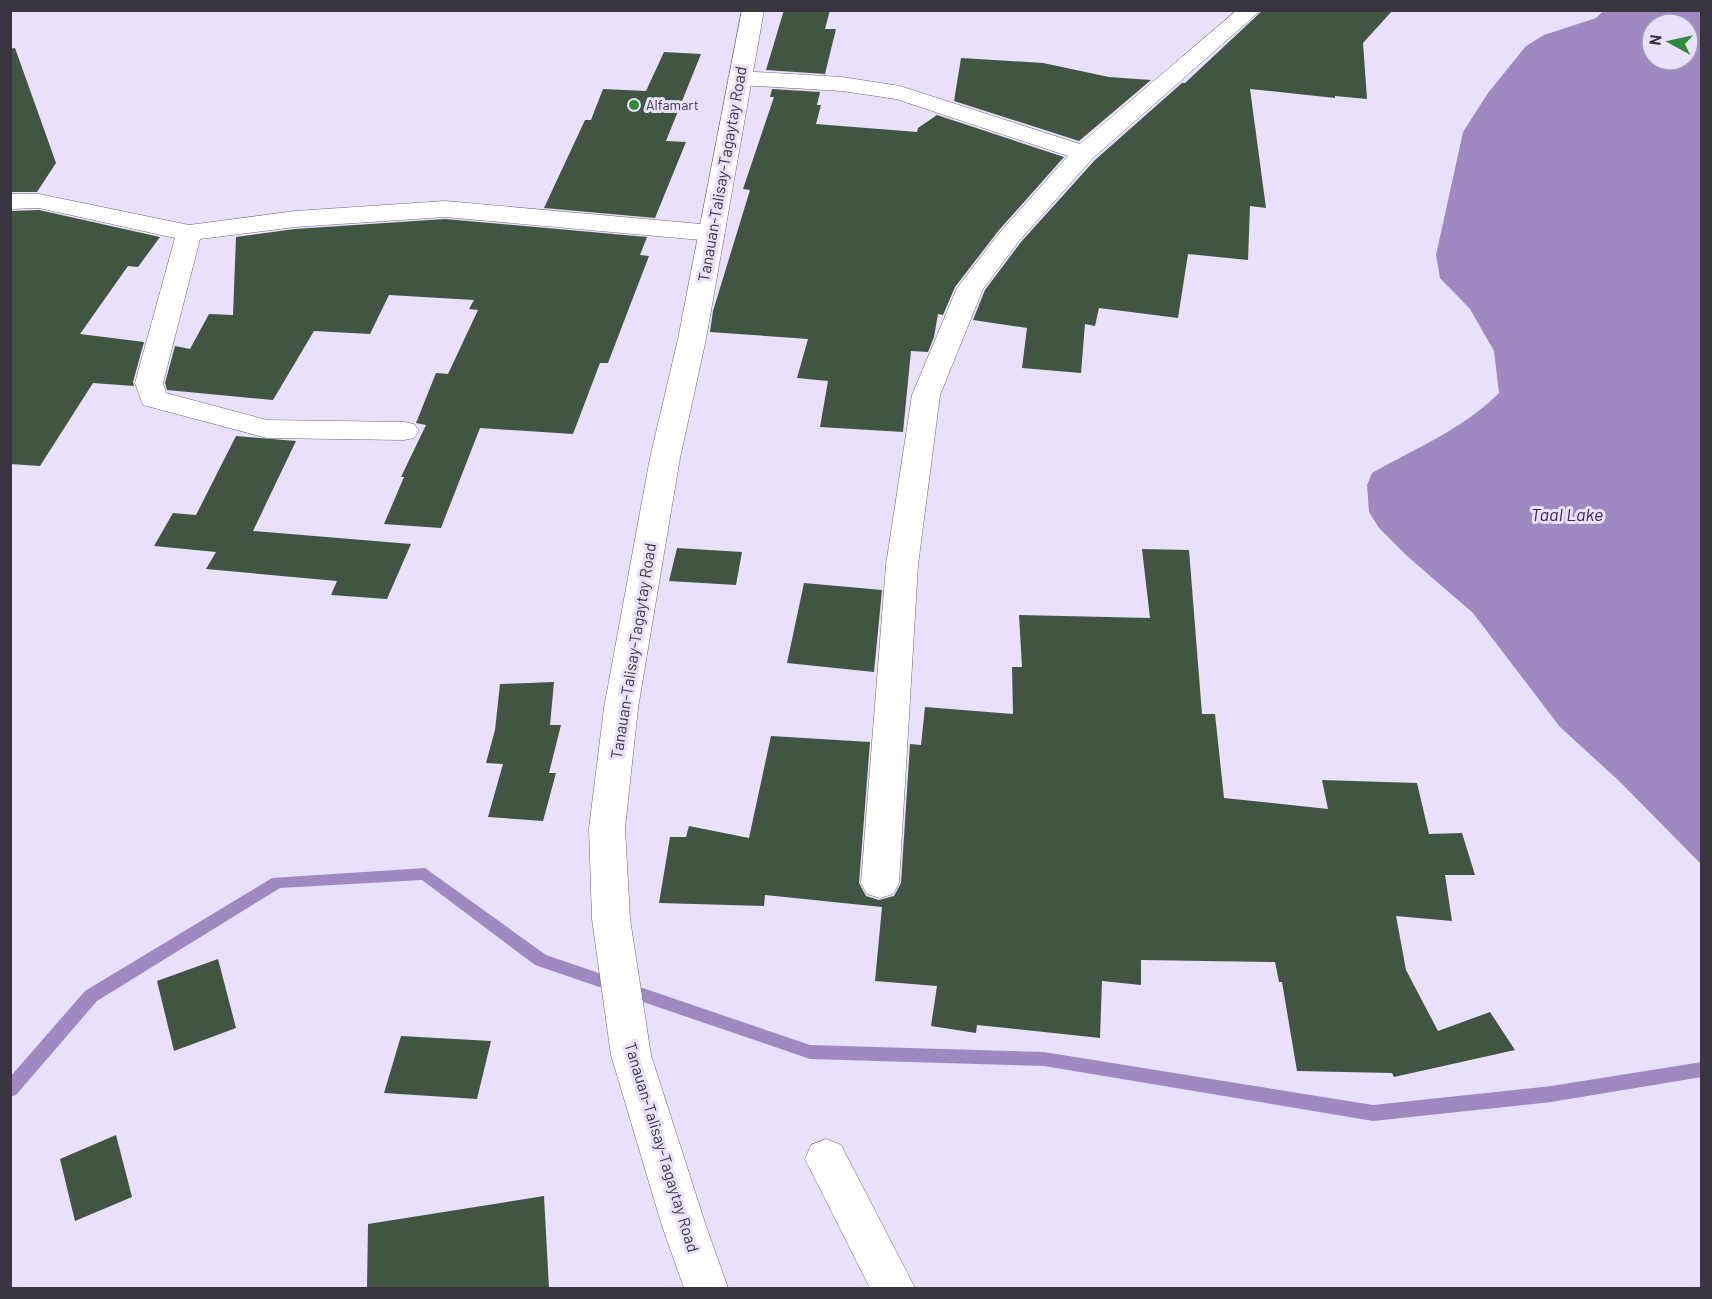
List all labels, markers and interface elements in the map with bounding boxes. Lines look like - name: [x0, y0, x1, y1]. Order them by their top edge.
- north arrow: [1640, 12, 1700, 72]
- text: N: [1645, 33, 1665, 46]
- street label: Tanauan-Talisay-Tagaytay Road: [693, 65, 750, 283]
- place label: Alfamart: [646, 96, 699, 113]
- marker: Alfamart: [627, 98, 641, 112]
- water label: Taal Lake: [1531, 503, 1603, 525]
- street label: Tanauan-Talisay-Tagaytay Road: [606, 541, 659, 760]
- street label: Tanauan-Talisay-Tagaytay Road: [621, 1040, 704, 1254]

